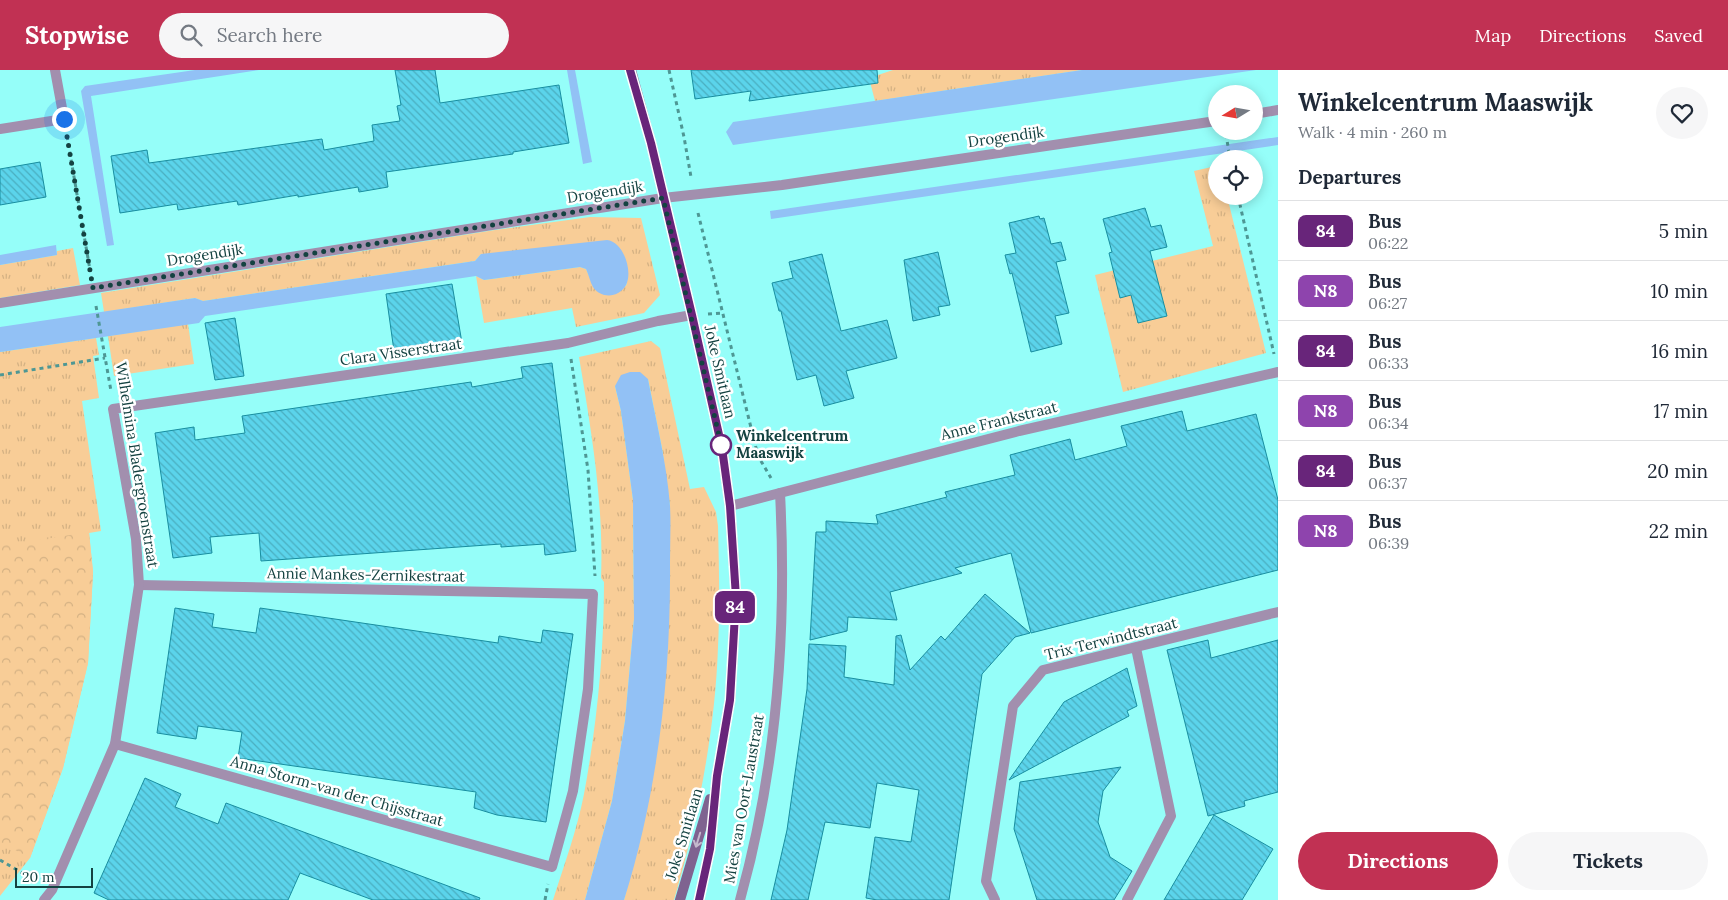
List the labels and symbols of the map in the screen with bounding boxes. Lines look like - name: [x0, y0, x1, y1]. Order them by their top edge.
- north arrow: [1208, 85, 1262, 140]
- your location: [52, 107, 77, 132]
- street label: Drogendijk: [967, 122, 1045, 151]
- street label: Drogendijk: [565, 176, 644, 207]
- street label: Drogendijk: [165, 239, 244, 270]
- street label: Joke Smitlaan: [700, 322, 740, 420]
- street label: Clara Visserstraat: [339, 334, 463, 369]
- street label: Wilhelmina Bladergroenstraat: [112, 361, 163, 569]
- street label: Anne Frankstraat: [938, 397, 1059, 444]
- place label: Winkelcentrum Maaswijk: [736, 426, 849, 462]
- marker: Winkelcentrum Maaswijk: [710, 434, 732, 456]
- street label: Annie Mankes-Zernikestraat: [266, 563, 465, 586]
- line badge: 84: [712, 591, 758, 623]
- street label: Trix Terwindtstraat: [1043, 613, 1179, 664]
- street label: Mies van Oort-Laustraat: [719, 713, 768, 885]
- street label: Anna Storm-van der Chijsstraat: [228, 751, 446, 830]
- street label: Joke Smitlaan: [660, 786, 707, 883]
- one-way arrow: [692, 831, 702, 847]
- scale bar: [15, 865, 92, 888]

